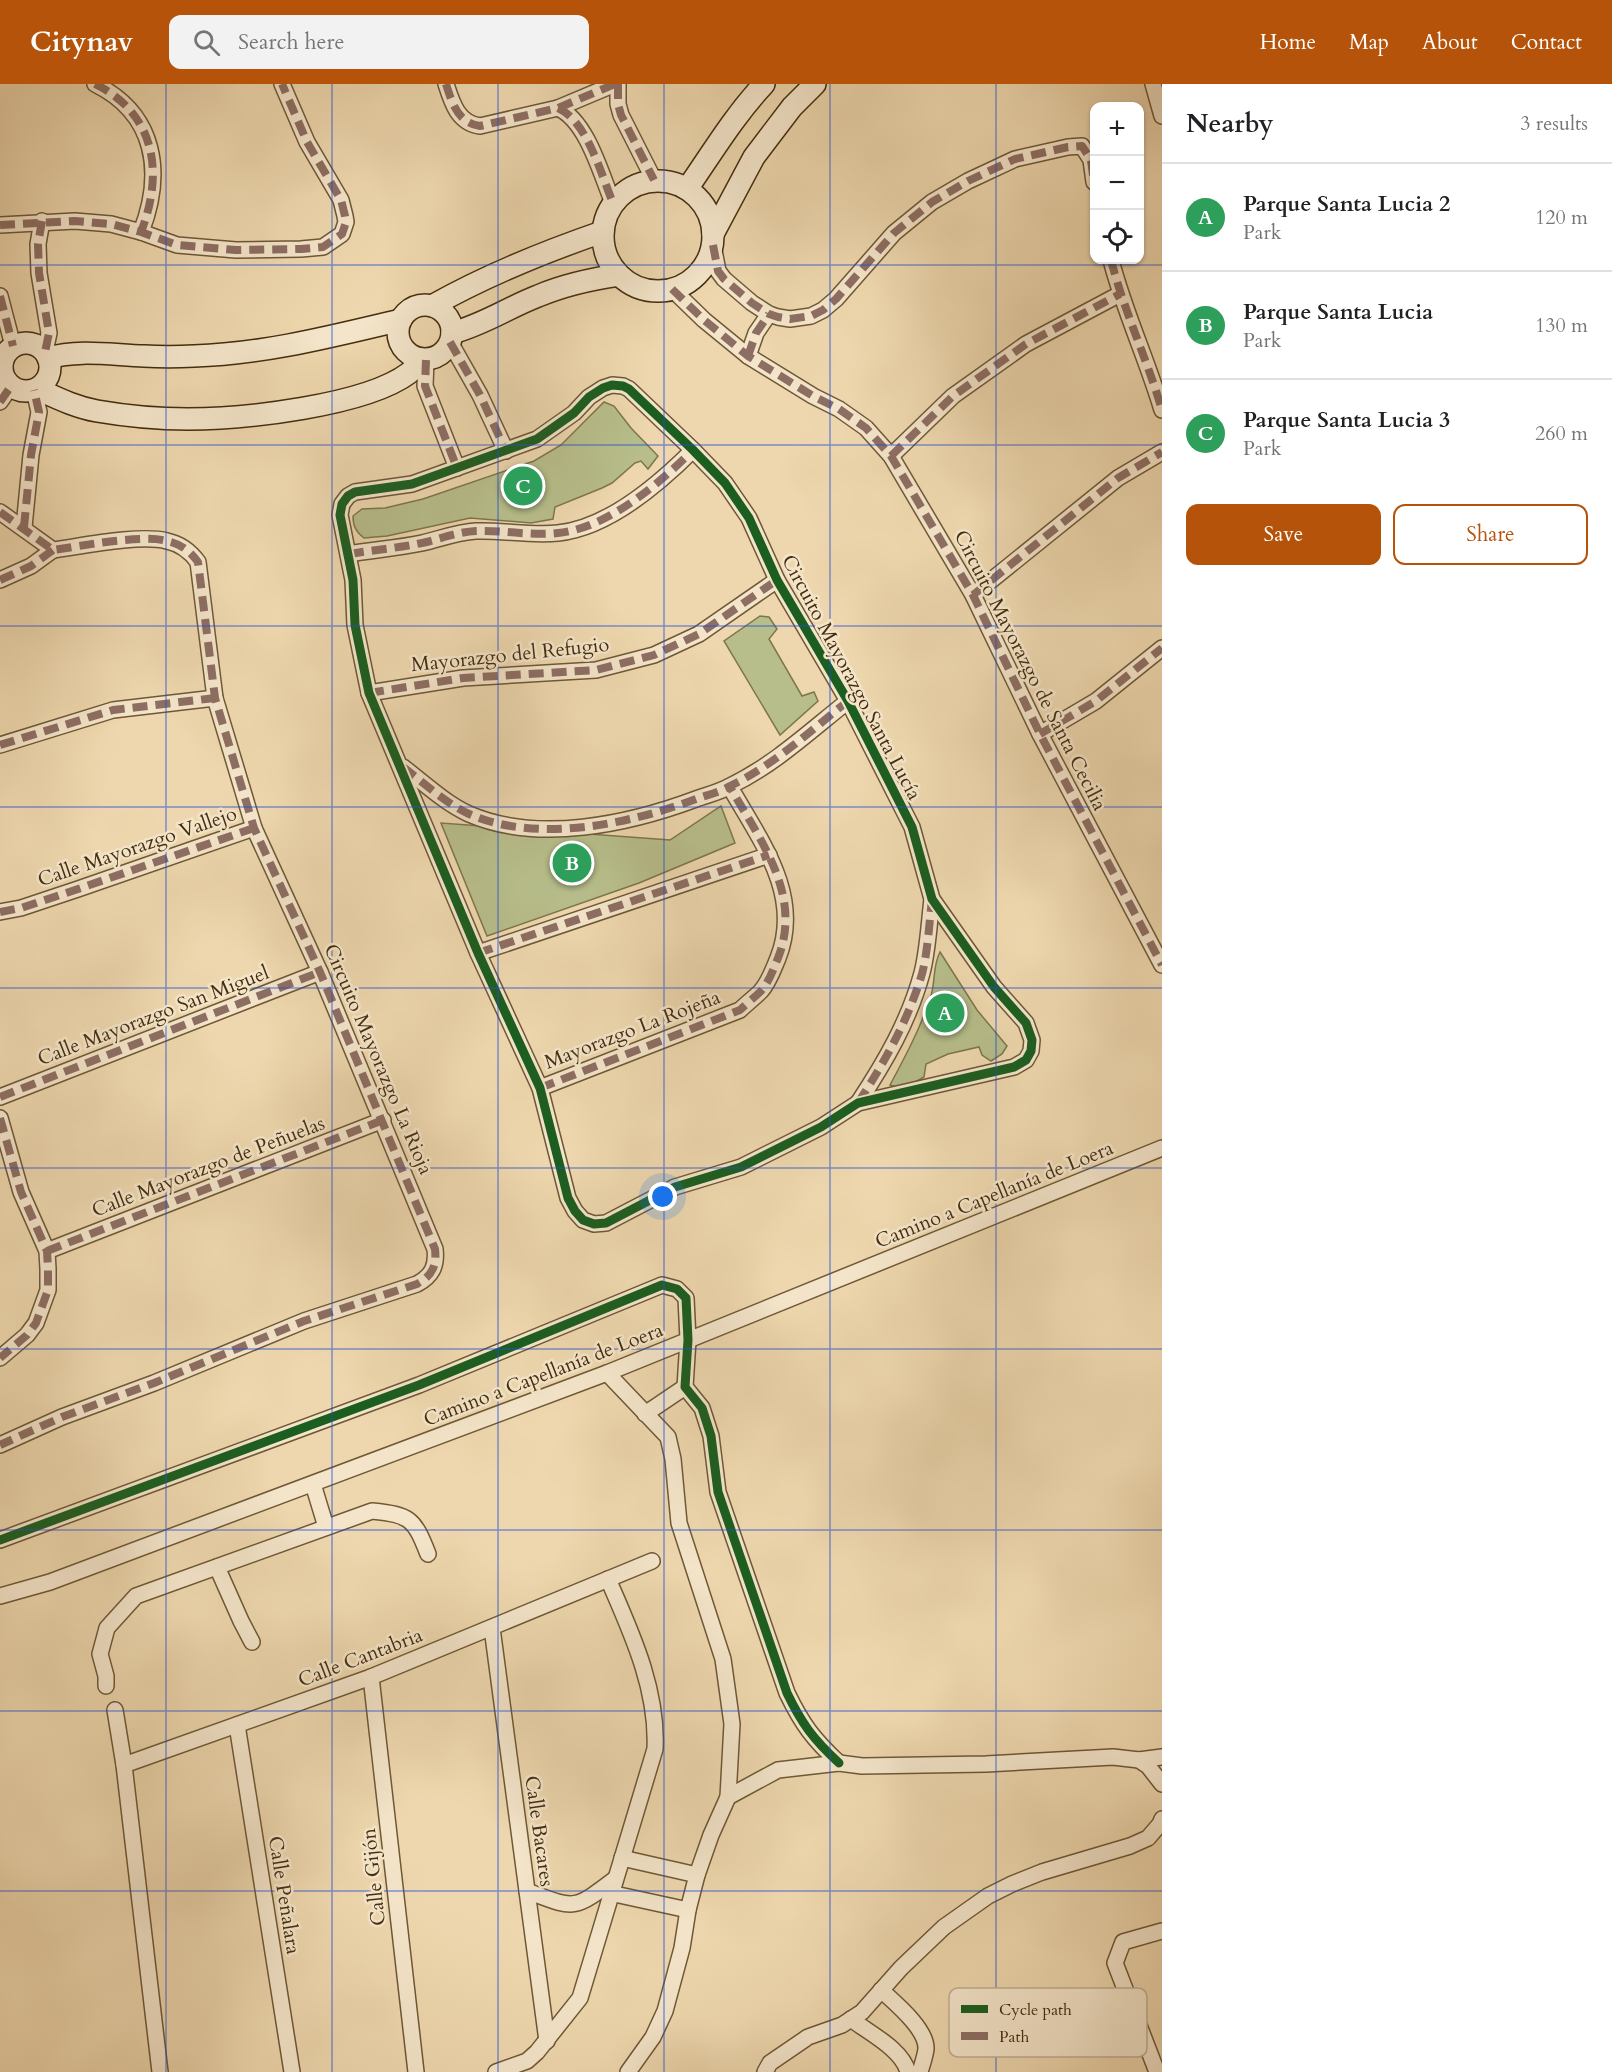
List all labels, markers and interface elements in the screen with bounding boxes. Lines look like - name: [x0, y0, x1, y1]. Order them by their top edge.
- search box: [169, 15, 589, 69]
- text: Citynav: [30, 23, 133, 61]
- icon: search: [190, 26, 223, 59]
- text: Search here: [238, 27, 345, 57]
- text: Home: [1260, 28, 1316, 57]
- text: Map: [1349, 28, 1389, 57]
- text: About: [1422, 28, 1478, 57]
- text: Contact: [1511, 28, 1582, 57]
- map controls: [1090, 102, 1144, 264]
- button: +: [1090, 102, 1144, 156]
- text: Nearby: [1186, 106, 1274, 141]
- text: 3 results: [1520, 110, 1588, 137]
- button: −: [1090, 156, 1144, 210]
- text: Parque Santa Lucia 2: [1243, 189, 1450, 219]
- text: A: [1198, 204, 1213, 231]
- text: 120 m: [1535, 204, 1588, 231]
- button: locate: [1090, 210, 1144, 264]
- text: Park: [1243, 219, 1281, 246]
- text: Parque Santa Lucia: [1243, 297, 1433, 327]
- text: B: [1198, 312, 1213, 339]
- text: 130 m: [1535, 312, 1588, 339]
- text: Park: [1243, 327, 1281, 354]
- text: Parque Santa Lucia 3: [1243, 405, 1450, 435]
- text: C: [1198, 420, 1213, 447]
- text: 260 m: [1535, 420, 1588, 447]
- text: Park: [1243, 435, 1281, 462]
- pin: C: [504, 464, 542, 508]
- button: Save: [1186, 504, 1381, 565]
- button: Share: [1393, 504, 1588, 565]
- street label: Circuito Mayorazgo de Santa Cecilia: [948, 525, 1113, 815]
- street label: Circuito Mayorazgo Santa Lucía: [775, 550, 928, 805]
- street label: Mayorazgo del Refugio: [410, 631, 611, 678]
- street label: Calle Mayorazgo Vallejo: [34, 800, 240, 893]
- pin: B: [552, 840, 592, 886]
- street label: Circuito Mayorazgo La Rioja: [318, 940, 440, 1179]
- street label: Calle Mayorazgo San Miguel: [34, 959, 273, 1072]
- street label: Mayorazgo La Rojeña: [540, 983, 724, 1076]
- pin: A: [926, 990, 964, 1036]
- street label: Calle Mayorazgo de Peñuelas: [88, 1110, 329, 1223]
- street label: Camino a Capellanía de Loera: [871, 1134, 1118, 1255]
- your location: [648, 1182, 677, 1211]
- street label: Camino a Capellanía de Loera: [420, 1316, 667, 1433]
- street label: Calle Cantabria: [294, 1621, 427, 1694]
- street label: Calle Bacares: [518, 1774, 561, 1888]
- street label: Calle Gijón: [355, 1826, 392, 1927]
- street label: Calle Peñalara: [262, 1834, 307, 1956]
- legend: [949, 1988, 1147, 2057]
- text: Cycle path: [999, 1999, 1072, 2021]
- text: Path: [999, 2026, 1029, 2048]

